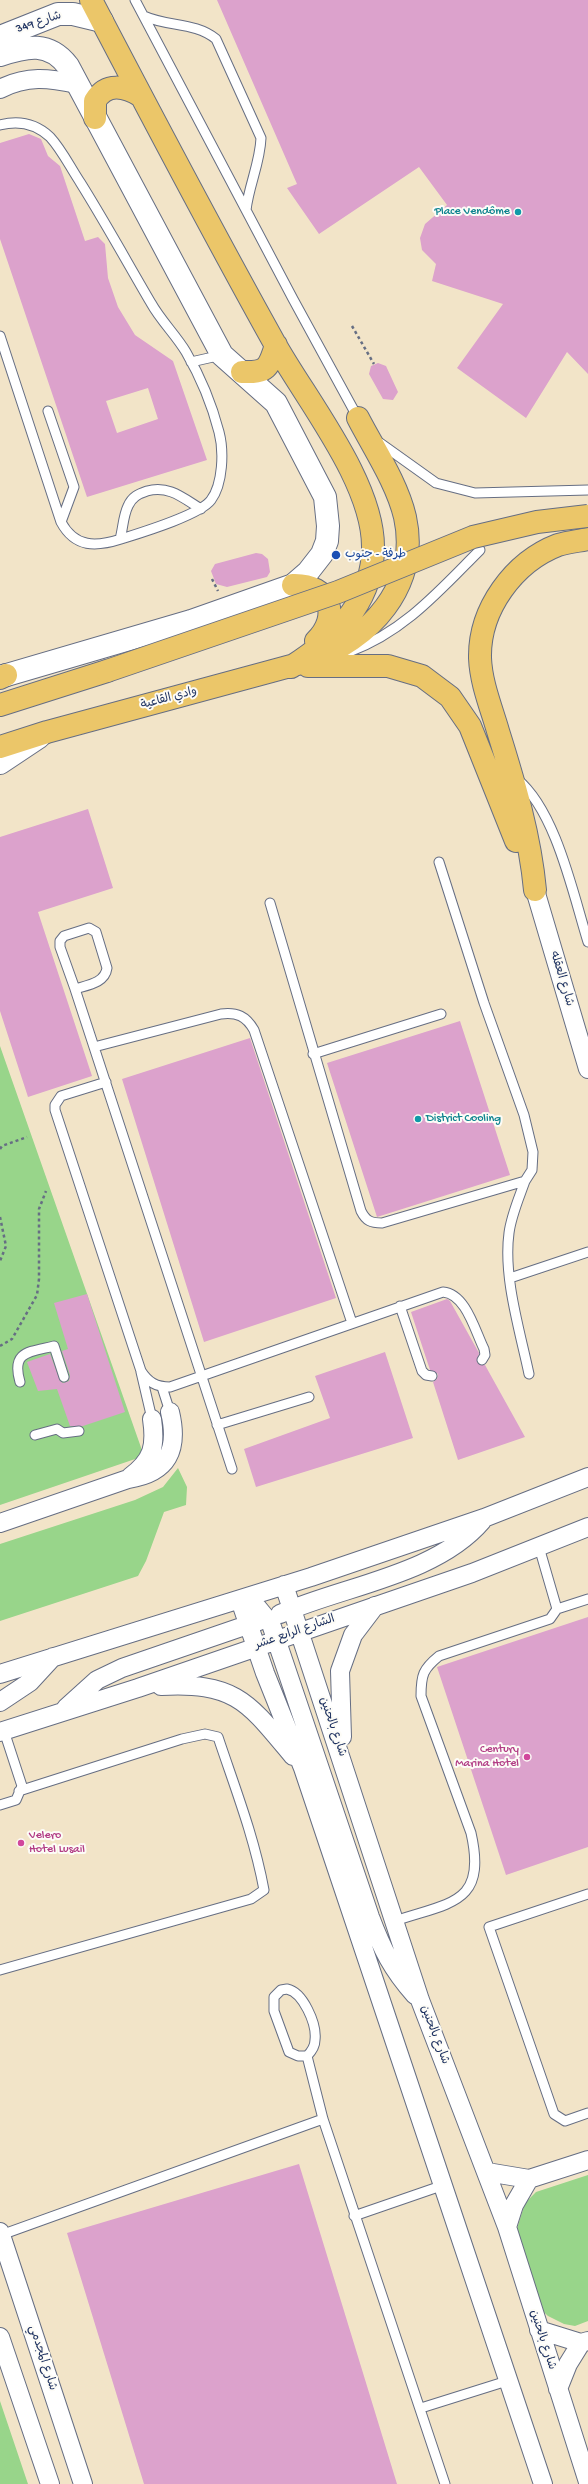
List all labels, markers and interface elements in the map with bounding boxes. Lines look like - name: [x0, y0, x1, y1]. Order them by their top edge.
- street label: شارع 349: [15, 9, 63, 37]
- place label: Place Vendôme: [434, 205, 510, 219]
- marker: Place Vendôme: [513, 207, 523, 217]
- place label: طرفة - جنوب: [345, 548, 406, 562]
- marker: طرفة - جنوب: [330, 549, 342, 561]
- street label: وادي القاعية: [139, 685, 199, 713]
- street label: شارع العقله: [546, 950, 576, 1008]
- place label: District Cooling: [426, 1112, 501, 1126]
- marker: District Cooling: [413, 1114, 423, 1124]
- street label: الشارع الرابع عشر: [253, 1612, 337, 1654]
- street label: شارع بالحنين: [315, 1695, 349, 1759]
- place label: Century Marina Hotel: [455, 1743, 519, 1771]
- marker: Century Marina Hotel: [522, 1752, 532, 1762]
- place label: Velero Hotel Lusail: [29, 1829, 85, 1857]
- marker: Velero Hotel Lusail: [16, 1838, 26, 1848]
- street label: شارع بالحنين: [416, 2003, 452, 2067]
- street label: شارع بالحنين: [526, 2308, 558, 2372]
- street label: شارع المجدمي: [25, 2324, 59, 2392]

